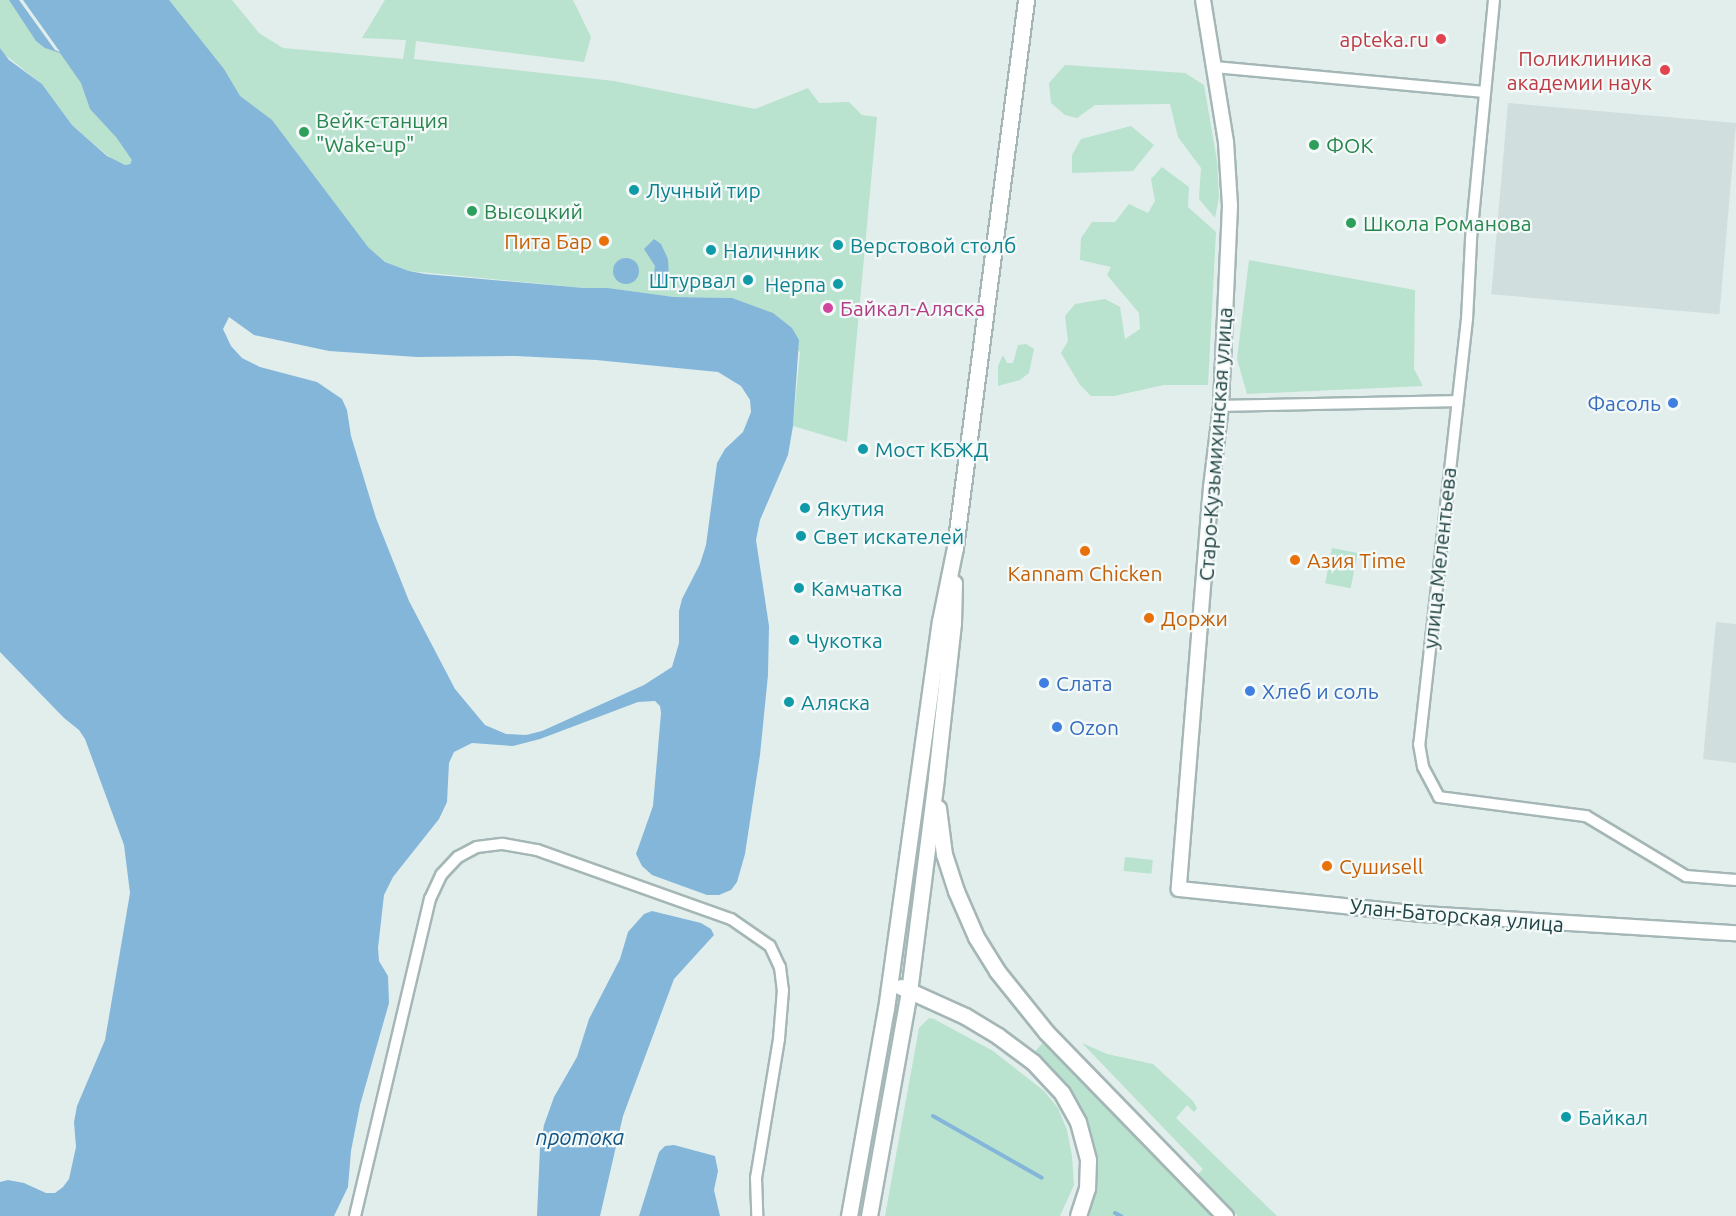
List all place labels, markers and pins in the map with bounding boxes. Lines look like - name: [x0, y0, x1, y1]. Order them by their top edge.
- place label: apteka.ru: [1340, 26, 1429, 52]
- marker: apteka.ru: [1434, 32, 1448, 46]
- place label: Поликлиника академии наук: [1507, 45, 1652, 95]
- marker: Поликлиника академии наук: [1656, 61, 1674, 79]
- place label: Вейк-станция "Wake-up": [316, 107, 448, 157]
- marker: Вейк-станция "Wake-up": [297, 125, 311, 139]
- place label: ФОК: [1326, 132, 1373, 158]
- marker: ФОК: [1307, 138, 1321, 152]
- place label: Лучный тир: [646, 177, 761, 203]
- marker: Лучный тир: [627, 183, 641, 197]
- place label: Высоцкий: [484, 198, 583, 224]
- marker: Высоцкий: [465, 204, 479, 218]
- place label: Школа Романова: [1363, 210, 1532, 236]
- marker: Школа Романова: [1344, 216, 1358, 230]
- place label: Пита Бар: [504, 228, 592, 254]
- place label: Верстовой столб: [850, 232, 1016, 258]
- marker: Пита Бар: [597, 234, 611, 248]
- place label: Наличник: [723, 237, 820, 263]
- marker: Верстовой столб: [831, 238, 845, 252]
- marker: Наличник: [704, 243, 718, 257]
- place label: Штурвал: [649, 267, 736, 293]
- place label: Нерпа: [765, 271, 826, 297]
- marker: Штурвал: [741, 273, 755, 287]
- marker: Нерпа: [831, 277, 845, 291]
- place label: Байкал-Аляска: [840, 295, 985, 321]
- marker: Байкал-Аляска: [821, 301, 835, 315]
- place label: Фасоль: [1587, 390, 1661, 416]
- marker: Фасоль: [1666, 396, 1680, 410]
- place label: Мост КБЖД: [875, 436, 988, 462]
- marker: Мост КБЖД: [856, 442, 870, 456]
- place label: Якутия: [817, 495, 885, 521]
- marker: Якутия: [798, 501, 812, 515]
- place label: Свет искателей: [813, 523, 964, 549]
- marker: Свет искателей: [794, 529, 808, 543]
- marker: Kannam Chicken: [1078, 544, 1092, 558]
- place label: Азия Time: [1307, 547, 1406, 573]
- marker: Азия Time: [1288, 553, 1302, 567]
- place label: Kannam Chicken: [1008, 560, 1162, 586]
- place label: Камчатка: [811, 575, 903, 601]
- marker: Камчатка: [792, 581, 806, 595]
- place label: Доржи: [1161, 605, 1228, 631]
- marker: Доржи: [1142, 611, 1156, 625]
- place label: Чукотка: [806, 627, 883, 653]
- marker: Чукотка: [787, 633, 801, 647]
- place label: Слата: [1056, 670, 1112, 696]
- marker: Слата: [1037, 676, 1051, 690]
- place label: Хлеб и соль: [1262, 678, 1379, 704]
- marker: Хлеб и соль: [1243, 684, 1257, 698]
- place label: Аляска: [801, 689, 870, 715]
- marker: Аляска: [782, 695, 796, 709]
- place label: Ozon: [1069, 714, 1119, 740]
- marker: Ozon: [1050, 720, 1064, 734]
- place label: Сушиsell: [1339, 853, 1423, 879]
- marker: Сушиsell: [1320, 859, 1334, 873]
- place label: Байкал: [1578, 1104, 1648, 1130]
- marker: Байкал: [1559, 1110, 1573, 1124]

